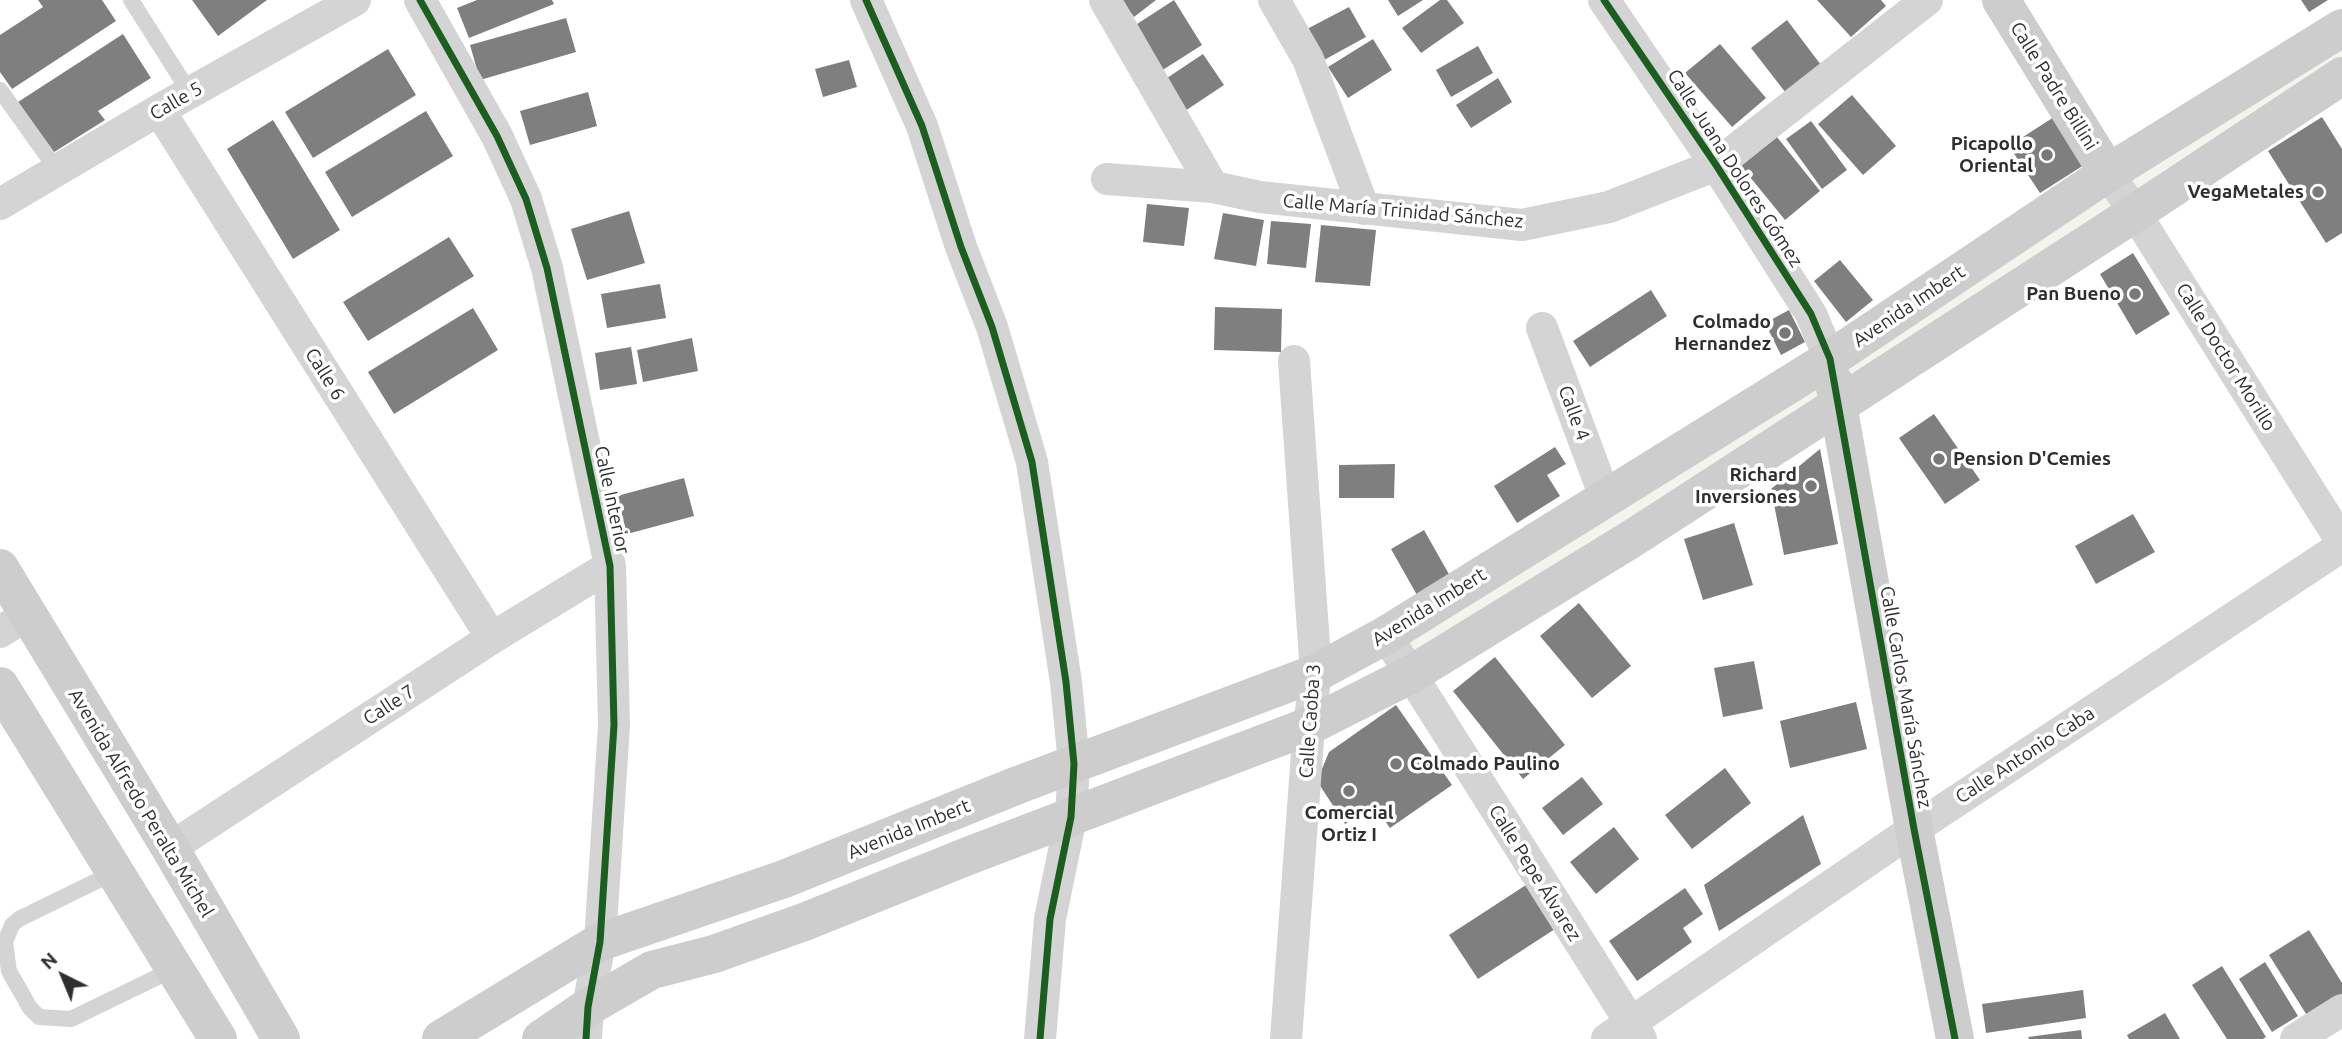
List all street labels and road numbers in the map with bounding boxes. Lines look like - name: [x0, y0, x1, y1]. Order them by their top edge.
- street label: Calle Padre Billini: [2005, 18, 2103, 154]
- street label: Calle Juana Dolores Gómez: [1662, 65, 1808, 271]
- street label: Calle 5: [146, 77, 206, 125]
- street label: Calle María Trinidad Sánchez: [1282, 189, 1524, 233]
- street label: Avenida Imbert: [1849, 260, 1969, 352]
- street label: Calle Doctor Morillo: [2171, 279, 2281, 435]
- street label: Calle 6: [300, 344, 350, 404]
- street label: Calle 4: [1554, 382, 1594, 444]
- street label: Calle Interior: [589, 444, 635, 556]
- street label: Avenida Imbert: [1368, 563, 1490, 651]
- street label: Calle Carlos María Sánchez: [1875, 584, 1937, 810]
- street label: Calle Caoba 3: [1295, 663, 1325, 779]
- street label: Calle 7: [359, 680, 419, 730]
- street label: Avenida Alfredo Peralta Michel: [64, 685, 218, 921]
- street label: Calle Antonio Caba: [1951, 702, 2099, 808]
- street label: Avenida Imbert: [844, 794, 974, 864]
- street label: Calle Pepe Álvarez: [1484, 801, 1586, 945]

